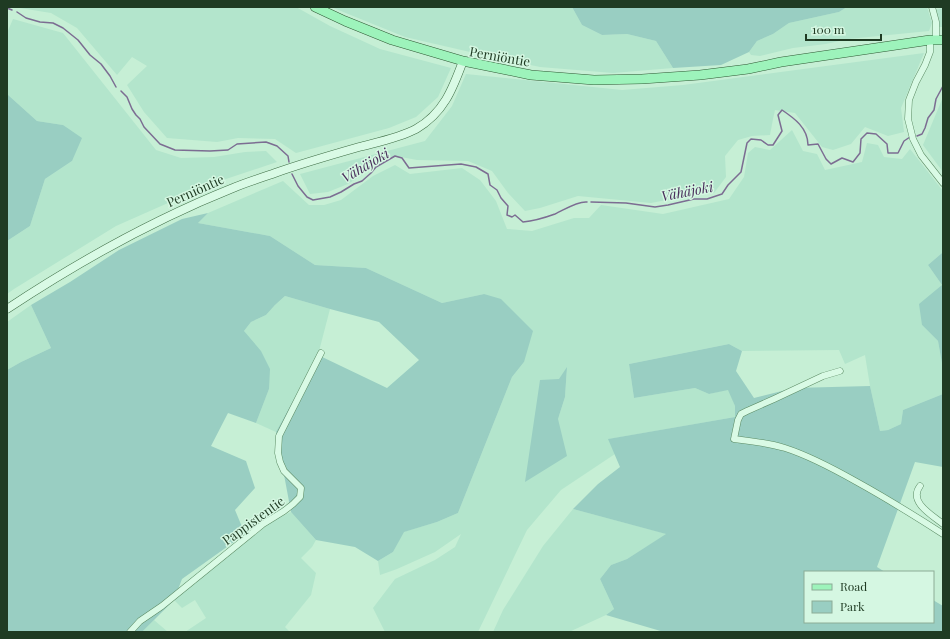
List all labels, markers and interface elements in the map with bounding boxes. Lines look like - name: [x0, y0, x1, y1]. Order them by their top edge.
- scale bar: [806, 16, 881, 42]
- text: 100 m: [812, 21, 845, 37]
- street label: Perniöntie: [468, 42, 532, 70]
- water label: Vähäjoki: [338, 143, 393, 187]
- street label: Perniöntie: [164, 170, 227, 210]
- water label: Vähäjoki: [659, 177, 715, 205]
- street label: Pappistentie: [219, 492, 288, 548]
- legend: [804, 571, 934, 623]
- text: Road: [840, 578, 867, 594]
- text: Park: [840, 598, 865, 614]

